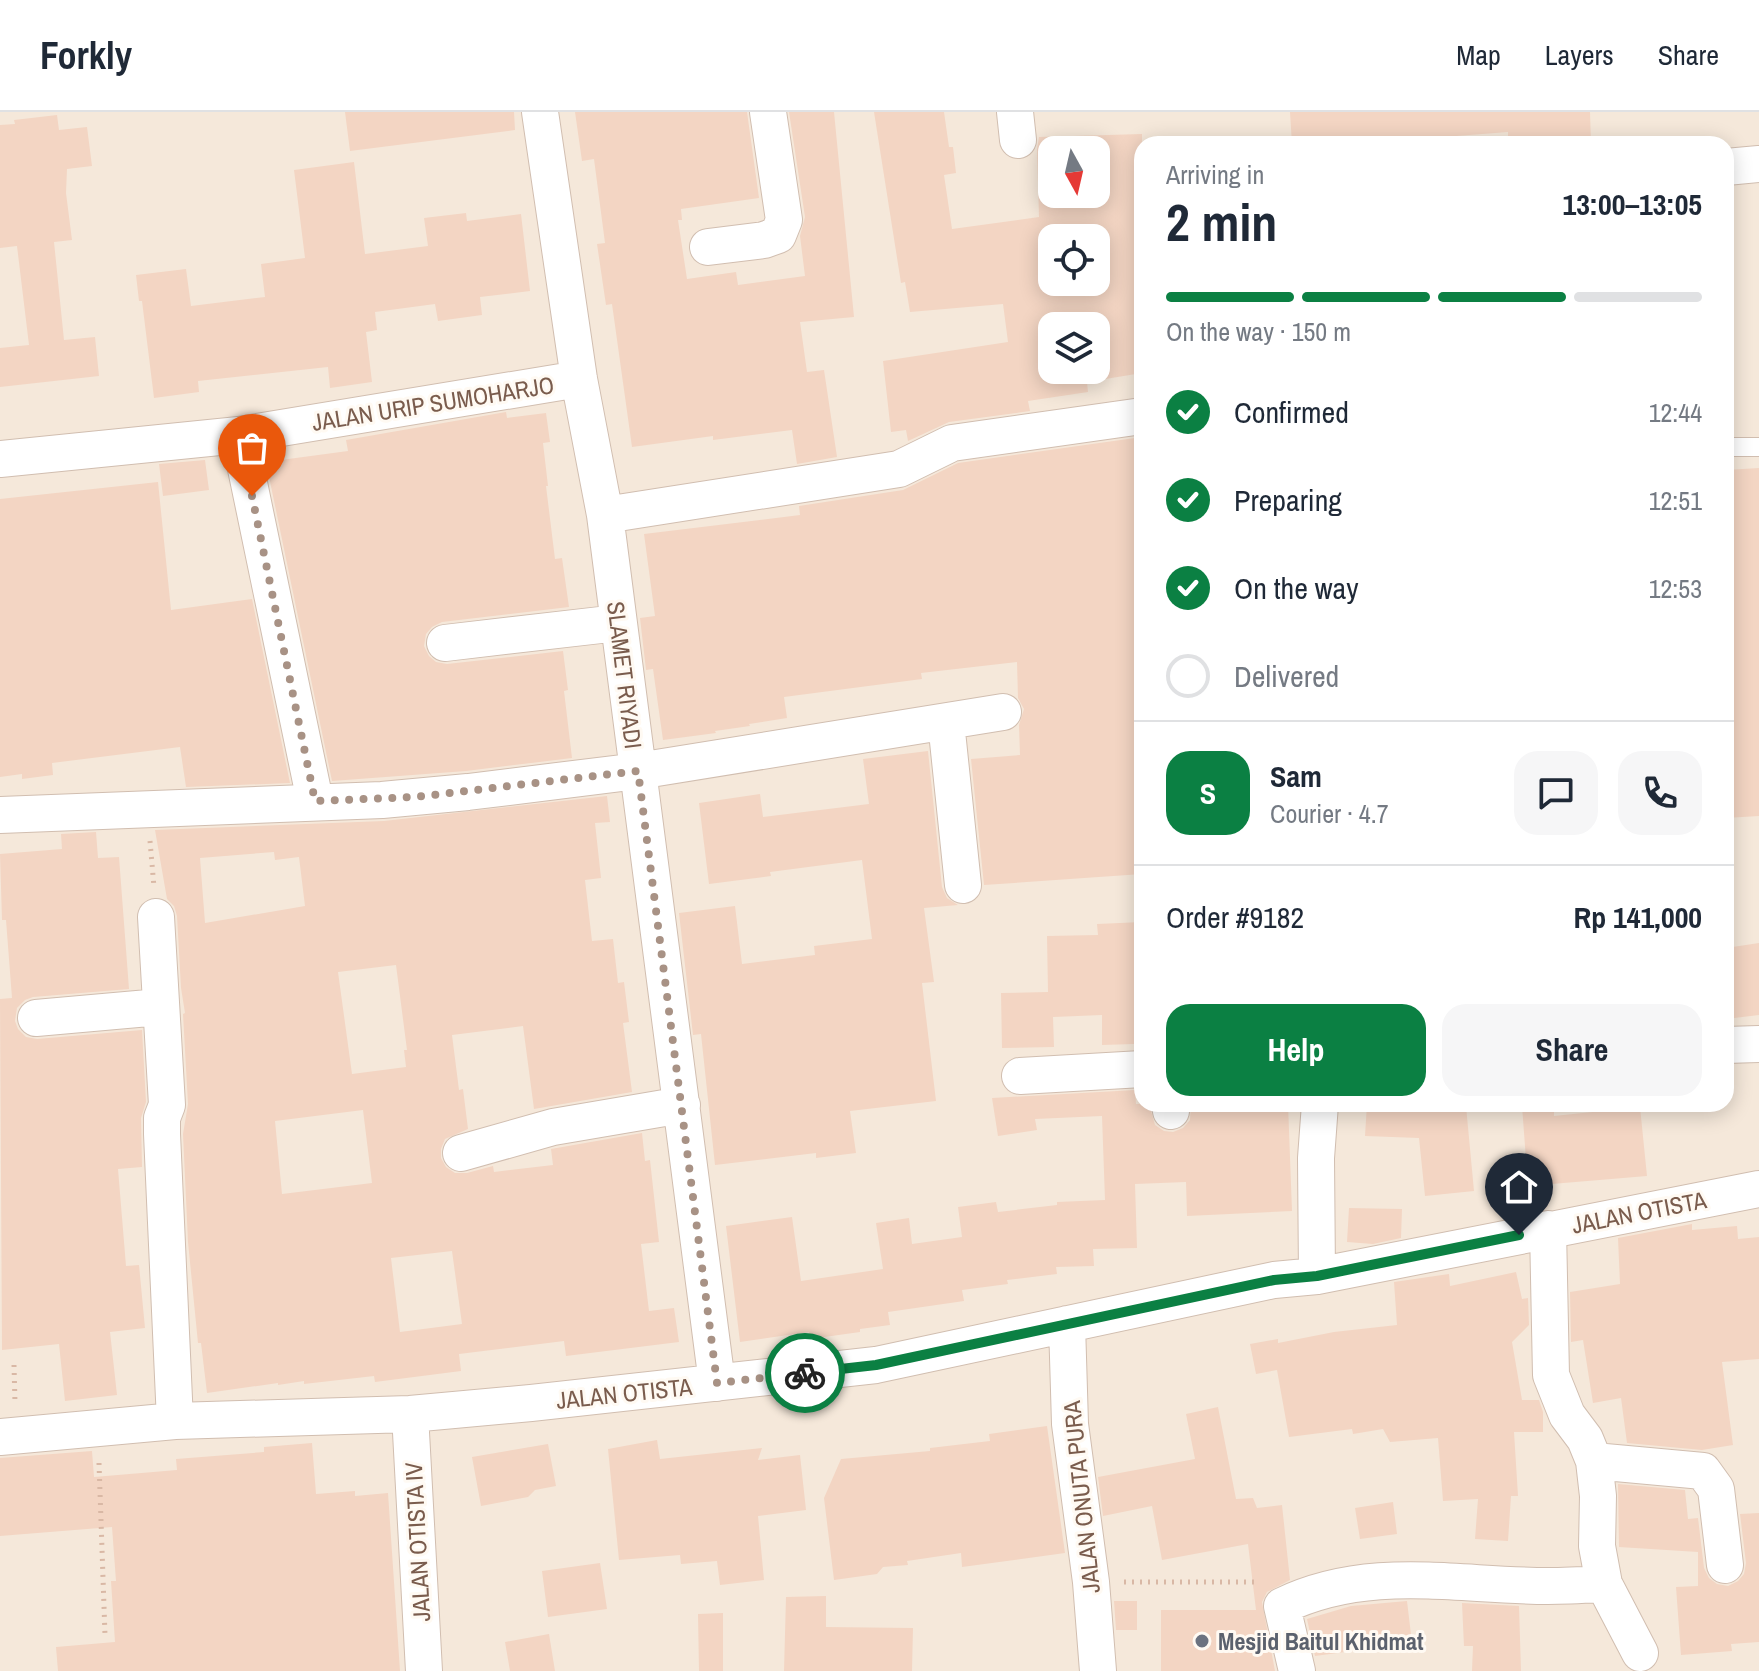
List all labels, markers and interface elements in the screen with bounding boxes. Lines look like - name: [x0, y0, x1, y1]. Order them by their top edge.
- text: Forkly: [40, 30, 132, 81]
- text: Map: [1456, 36, 1501, 74]
- text: Layers: [1545, 36, 1614, 74]
- text: Share: [1658, 36, 1719, 74]
- north arrow: [1038, 136, 1110, 208]
- map controls: [1038, 136, 1110, 384]
- text: Arriving in: [1166, 157, 1264, 192]
- text: 13:00–13:05: [1563, 184, 1702, 224]
- text: 2 min: [1166, 187, 1277, 257]
- button: locate: [1038, 224, 1110, 296]
- button: layers: [1038, 312, 1110, 384]
- text: On the way · 150 m: [1166, 314, 1351, 349]
- street label: JALAN URIP SUMOHARJO: [310, 368, 556, 438]
- icon: check: [1166, 390, 1210, 434]
- text: Confirmed: [1234, 392, 1349, 432]
- text: 12:44: [1649, 395, 1702, 430]
- pin: [218, 414, 286, 496]
- icon: bag: [230, 426, 274, 470]
- icon: check: [1166, 478, 1210, 522]
- text: Preparing: [1234, 480, 1342, 520]
- text: 12:51: [1649, 483, 1702, 518]
- icon: check: [1166, 566, 1210, 610]
- text: On the way: [1234, 568, 1358, 608]
- text: 12:53: [1649, 571, 1702, 606]
- street label: SLAMET RIYADI: [600, 600, 650, 750]
- text: Delivered: [1234, 656, 1339, 696]
- button: chat: [1514, 751, 1598, 835]
- button: phone: [1618, 751, 1702, 835]
- text: Sam: [1270, 756, 1322, 796]
- text: S: [1200, 773, 1216, 813]
- text: Courier · 4.7: [1270, 796, 1389, 831]
- text: Order #9182: [1166, 897, 1304, 937]
- text: Rp 141,000: [1573, 897, 1702, 937]
- button: Help: [1166, 1004, 1426, 1096]
- button: Share: [1442, 1004, 1702, 1096]
- pin: [1485, 1153, 1553, 1235]
- icon: home: [1497, 1165, 1541, 1209]
- street label: JALAN OTISTA: [1569, 1183, 1710, 1241]
- courier: [765, 1333, 845, 1413]
- icon: bike: [783, 1351, 827, 1395]
- street label: JALAN OTISTA: [555, 1370, 694, 1416]
- street label: JALAN ONUTA PURA: [1055, 1398, 1107, 1595]
- street label: JALAN OTISTA IV: [397, 1462, 437, 1622]
- place label: Mesjid Baitul Khidmat: [1218, 1625, 1424, 1657]
- marker: Mesjid Baitul Khidmat: [1193, 1632, 1211, 1650]

